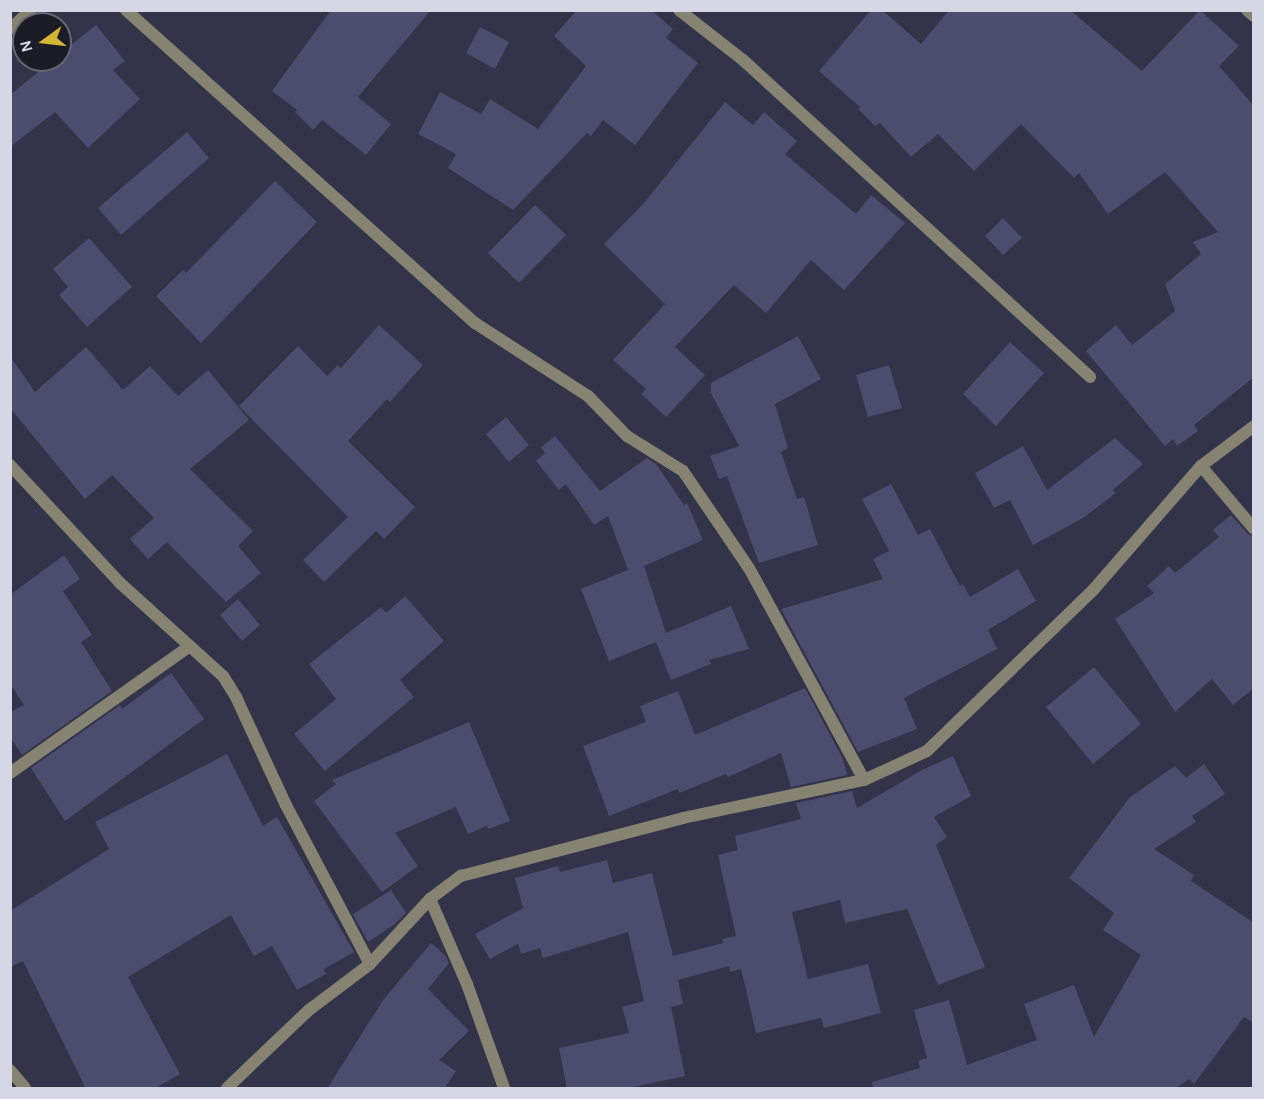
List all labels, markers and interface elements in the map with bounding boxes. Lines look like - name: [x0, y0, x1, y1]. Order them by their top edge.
- north arrow: [12, 12, 72, 72]
- text: N: [15, 38, 37, 54]

